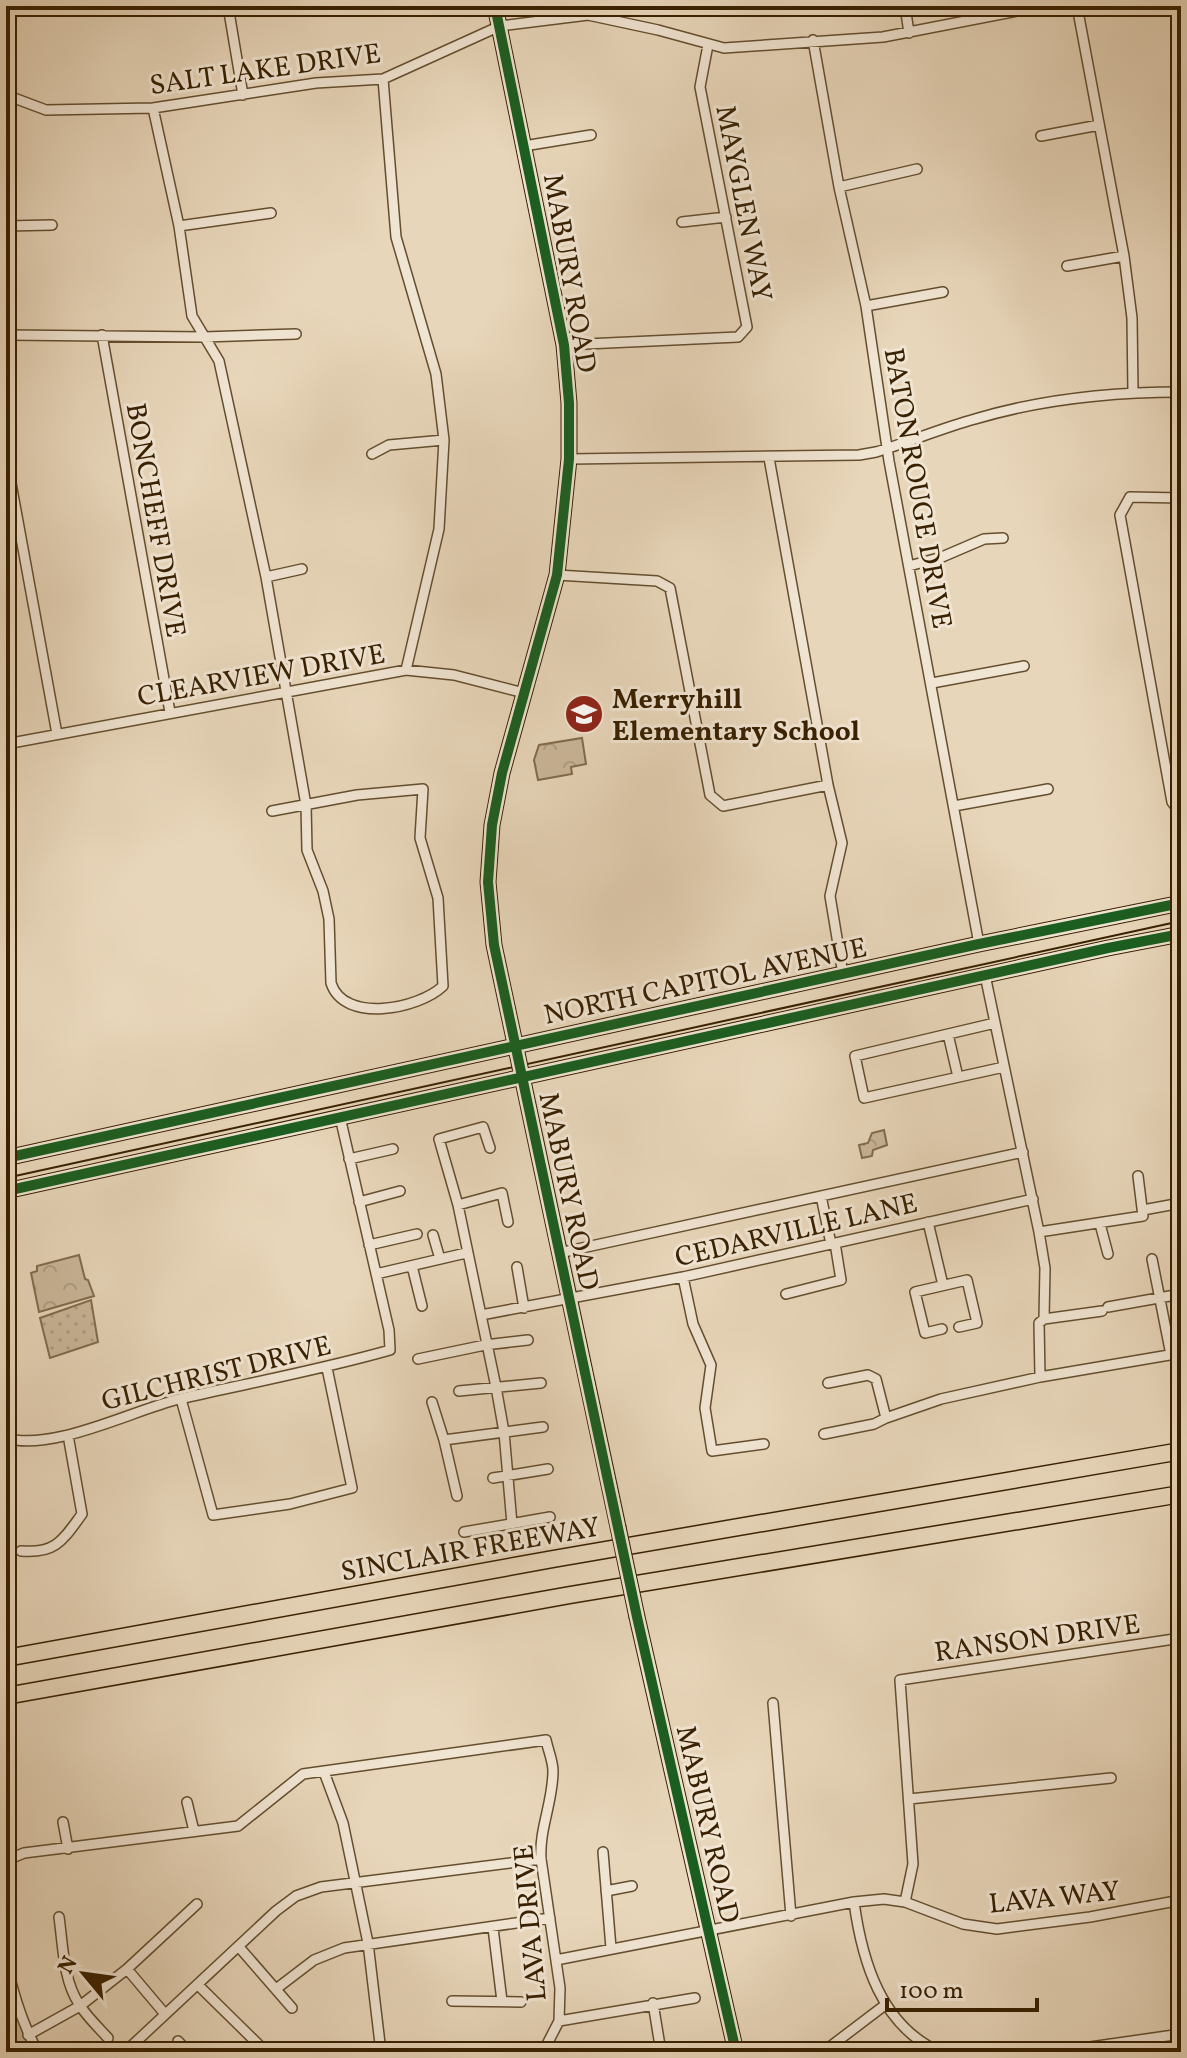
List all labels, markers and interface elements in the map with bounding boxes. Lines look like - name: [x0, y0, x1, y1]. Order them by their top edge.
- street label: SALT LAKE DRIVE: [147, 35, 384, 106]
- street label: MAYGLEN WAY: [704, 102, 781, 305]
- street label: MABURY ROAD: [532, 171, 605, 376]
- street label: BATON ROUGE DRIVE: [873, 345, 960, 632]
- street label: BONCHEFF DRIVE: [115, 400, 194, 641]
- street label: CLEARVIEW DRIVE: [134, 635, 388, 717]
- place label: Merryhill Elementary School: [612, 681, 860, 752]
- school or university icon: Merryhill Elementary School: [563, 693, 605, 735]
- street label: NORTH CAPITOL AVENUE: [540, 929, 871, 1036]
- street label: MABURY ROAD: [528, 1089, 608, 1294]
- street label: CEDARVILLE LANE: [671, 1185, 922, 1278]
- street label: GILCHRIST DRIVE: [98, 1327, 336, 1422]
- street label: SINCLAIR FREEWAY: [338, 1508, 603, 1592]
- street label: RANSON DRIVE: [932, 1606, 1143, 1673]
- street label: MABURY ROAD: [665, 1722, 748, 1927]
- street label: LAVA DRIVE: [505, 1843, 558, 2003]
- street label: LAVA WAY: [987, 1872, 1122, 1925]
- north arrow: [44, 1934, 124, 2014]
- text: N: [51, 1951, 86, 1980]
- scale bar: [887, 1962, 1037, 2012]
- text: 100 m: [899, 1975, 964, 2009]

